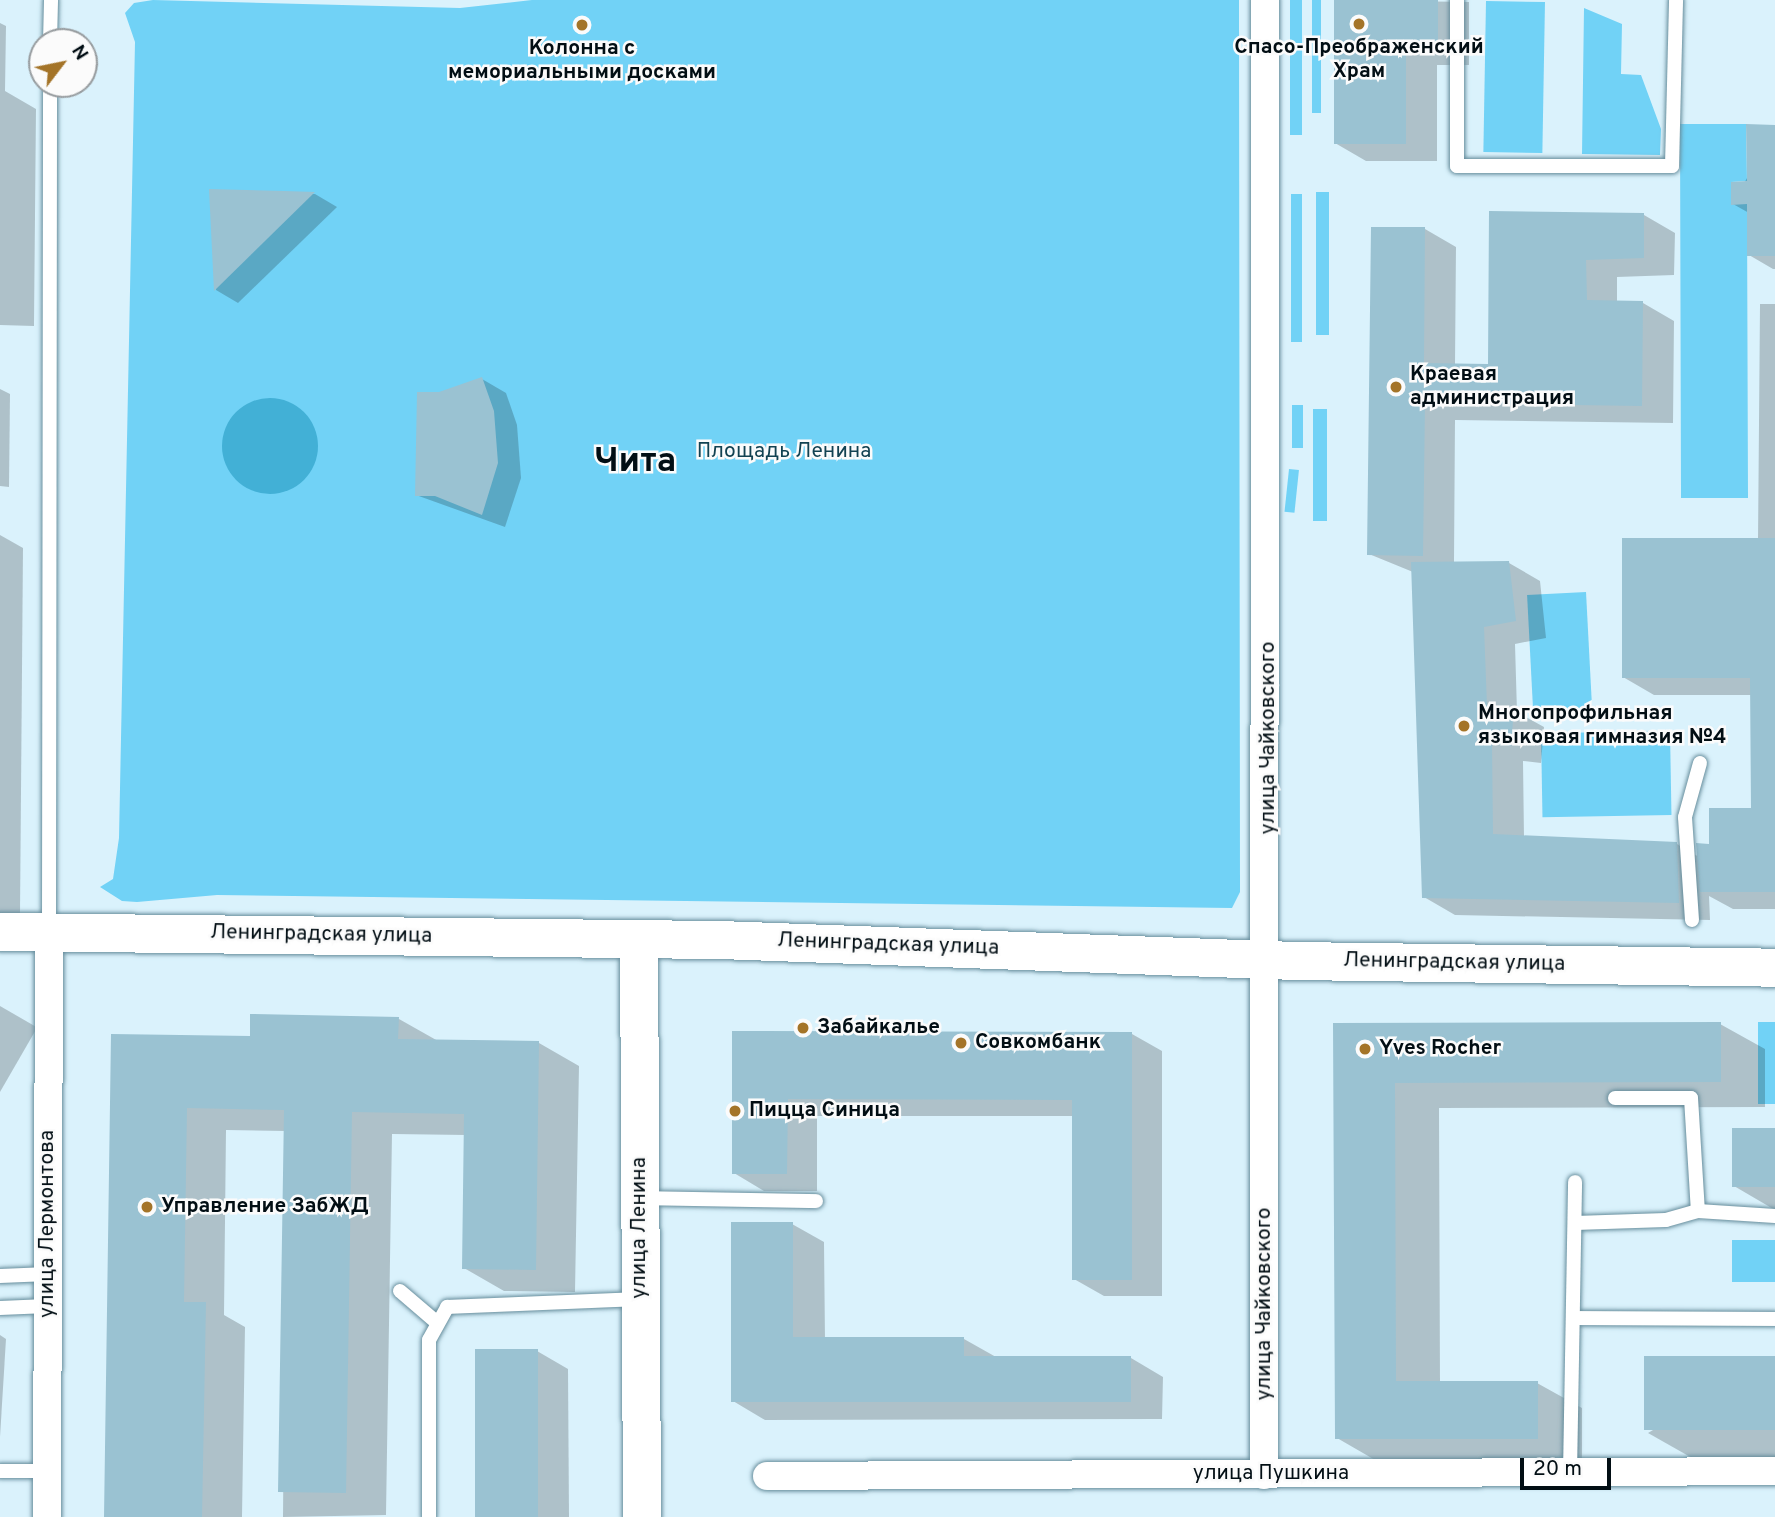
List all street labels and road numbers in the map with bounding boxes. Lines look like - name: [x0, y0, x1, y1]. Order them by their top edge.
- street label: улица Чайковского: [1256, 641, 1282, 835]
- street label: Ленинградская улица: [210, 920, 432, 950]
- street label: Ленинградская улица: [777, 929, 999, 961]
- street label: Ленинградская улица: [1343, 948, 1565, 978]
- street label: улица Лермонтова: [35, 1130, 61, 1318]
- street label: улица Ленина: [627, 1157, 653, 1299]
- street label: улица Чайковского: [1252, 1207, 1278, 1401]
- street label: улица Пушкина: [1193, 1461, 1349, 1487]

